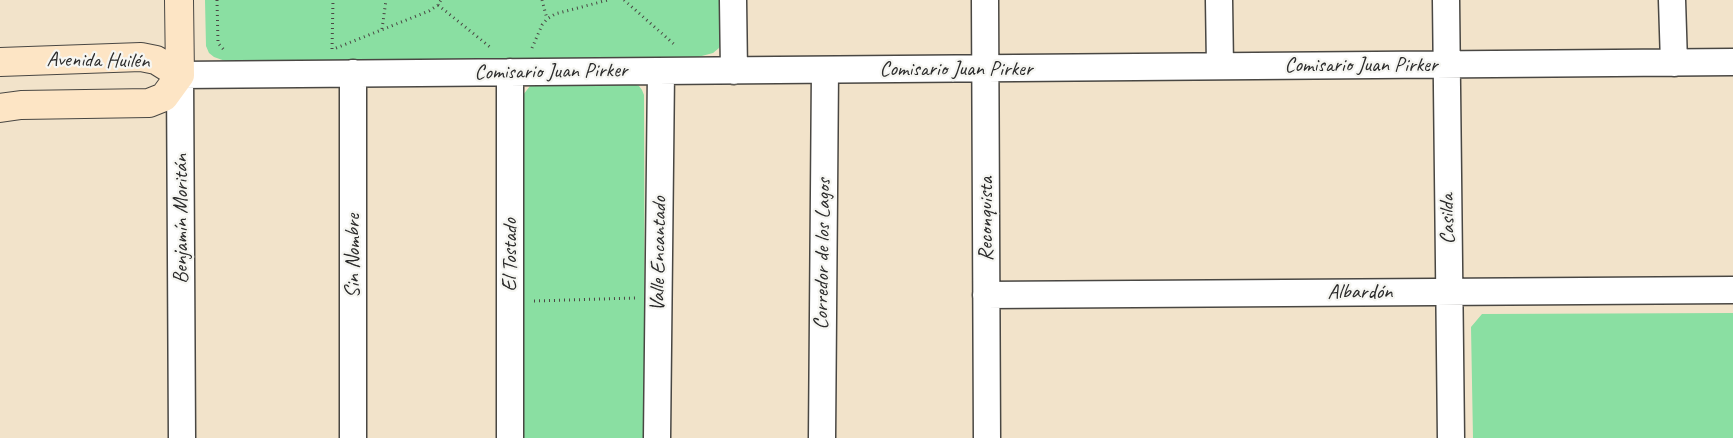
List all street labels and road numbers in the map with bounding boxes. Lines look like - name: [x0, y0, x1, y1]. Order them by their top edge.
- street label: Avenida Huilén: [46, 48, 150, 74]
- street label: Comisario Juan Pirker: [1285, 52, 1437, 78]
- street label: Comisario Juan Pirker: [880, 56, 1032, 82]
- street label: Comisario Juan Pirker: [474, 58, 628, 86]
- street label: Benjamín Moritán: [168, 154, 194, 284]
- street label: Reconquista: [973, 177, 999, 261]
- street label: Corredor de los Lagos: [809, 178, 837, 330]
- street label: Casilda: [1435, 193, 1461, 245]
- street label: Valle Encantado: [645, 196, 673, 312]
- street label: Sin Nombre: [340, 214, 366, 298]
- street label: El Tostado: [497, 218, 523, 292]
- street label: Albardón: [1327, 279, 1393, 305]

